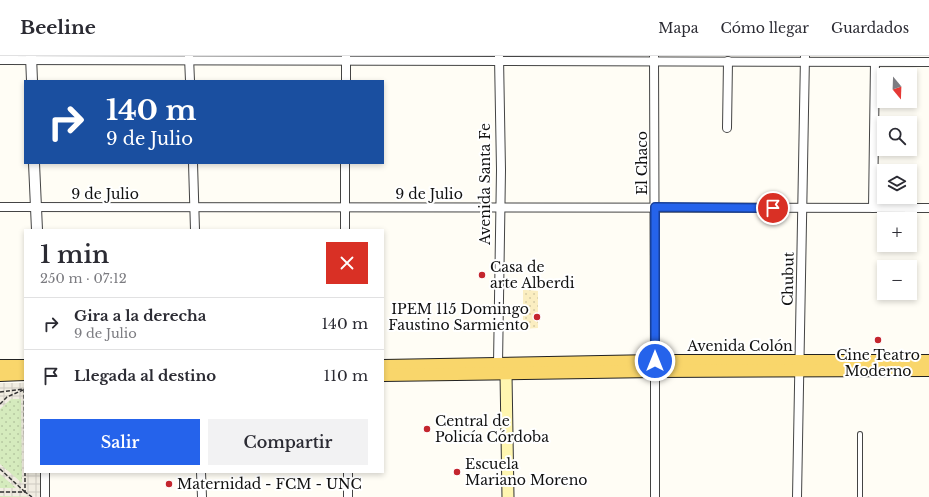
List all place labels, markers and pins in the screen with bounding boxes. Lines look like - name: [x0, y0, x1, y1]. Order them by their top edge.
- pin: [756, 191, 790, 225]
- place label: Casa de arte Alberdi: [490, 258, 575, 292]
- marker: Casa de arte Alberdi: [477, 270, 487, 280]
- place label: IPEM 115 Domingo Faustino Sarmiento: [388, 300, 529, 334]
- marker: IPEM 115 Domingo Faustino Sarmiento: [532, 312, 542, 322]
- marker: Cine Teatro Moderno: [873, 335, 883, 345]
- place label: Cine Teatro Moderno: [836, 346, 920, 380]
- place label: Central de Policía Córdoba: [435, 412, 549, 446]
- marker: Central de Policía Córdoba: [422, 424, 432, 434]
- place label: Escuela Mariano Moreno: [465, 455, 587, 489]
- marker: Escuela Mariano Moreno: [452, 467, 462, 477]
- place label: Maternidad - FCM - UNC: [177, 475, 362, 493]
- marker: Maternidad - FCM - UNC: [164, 479, 174, 489]

